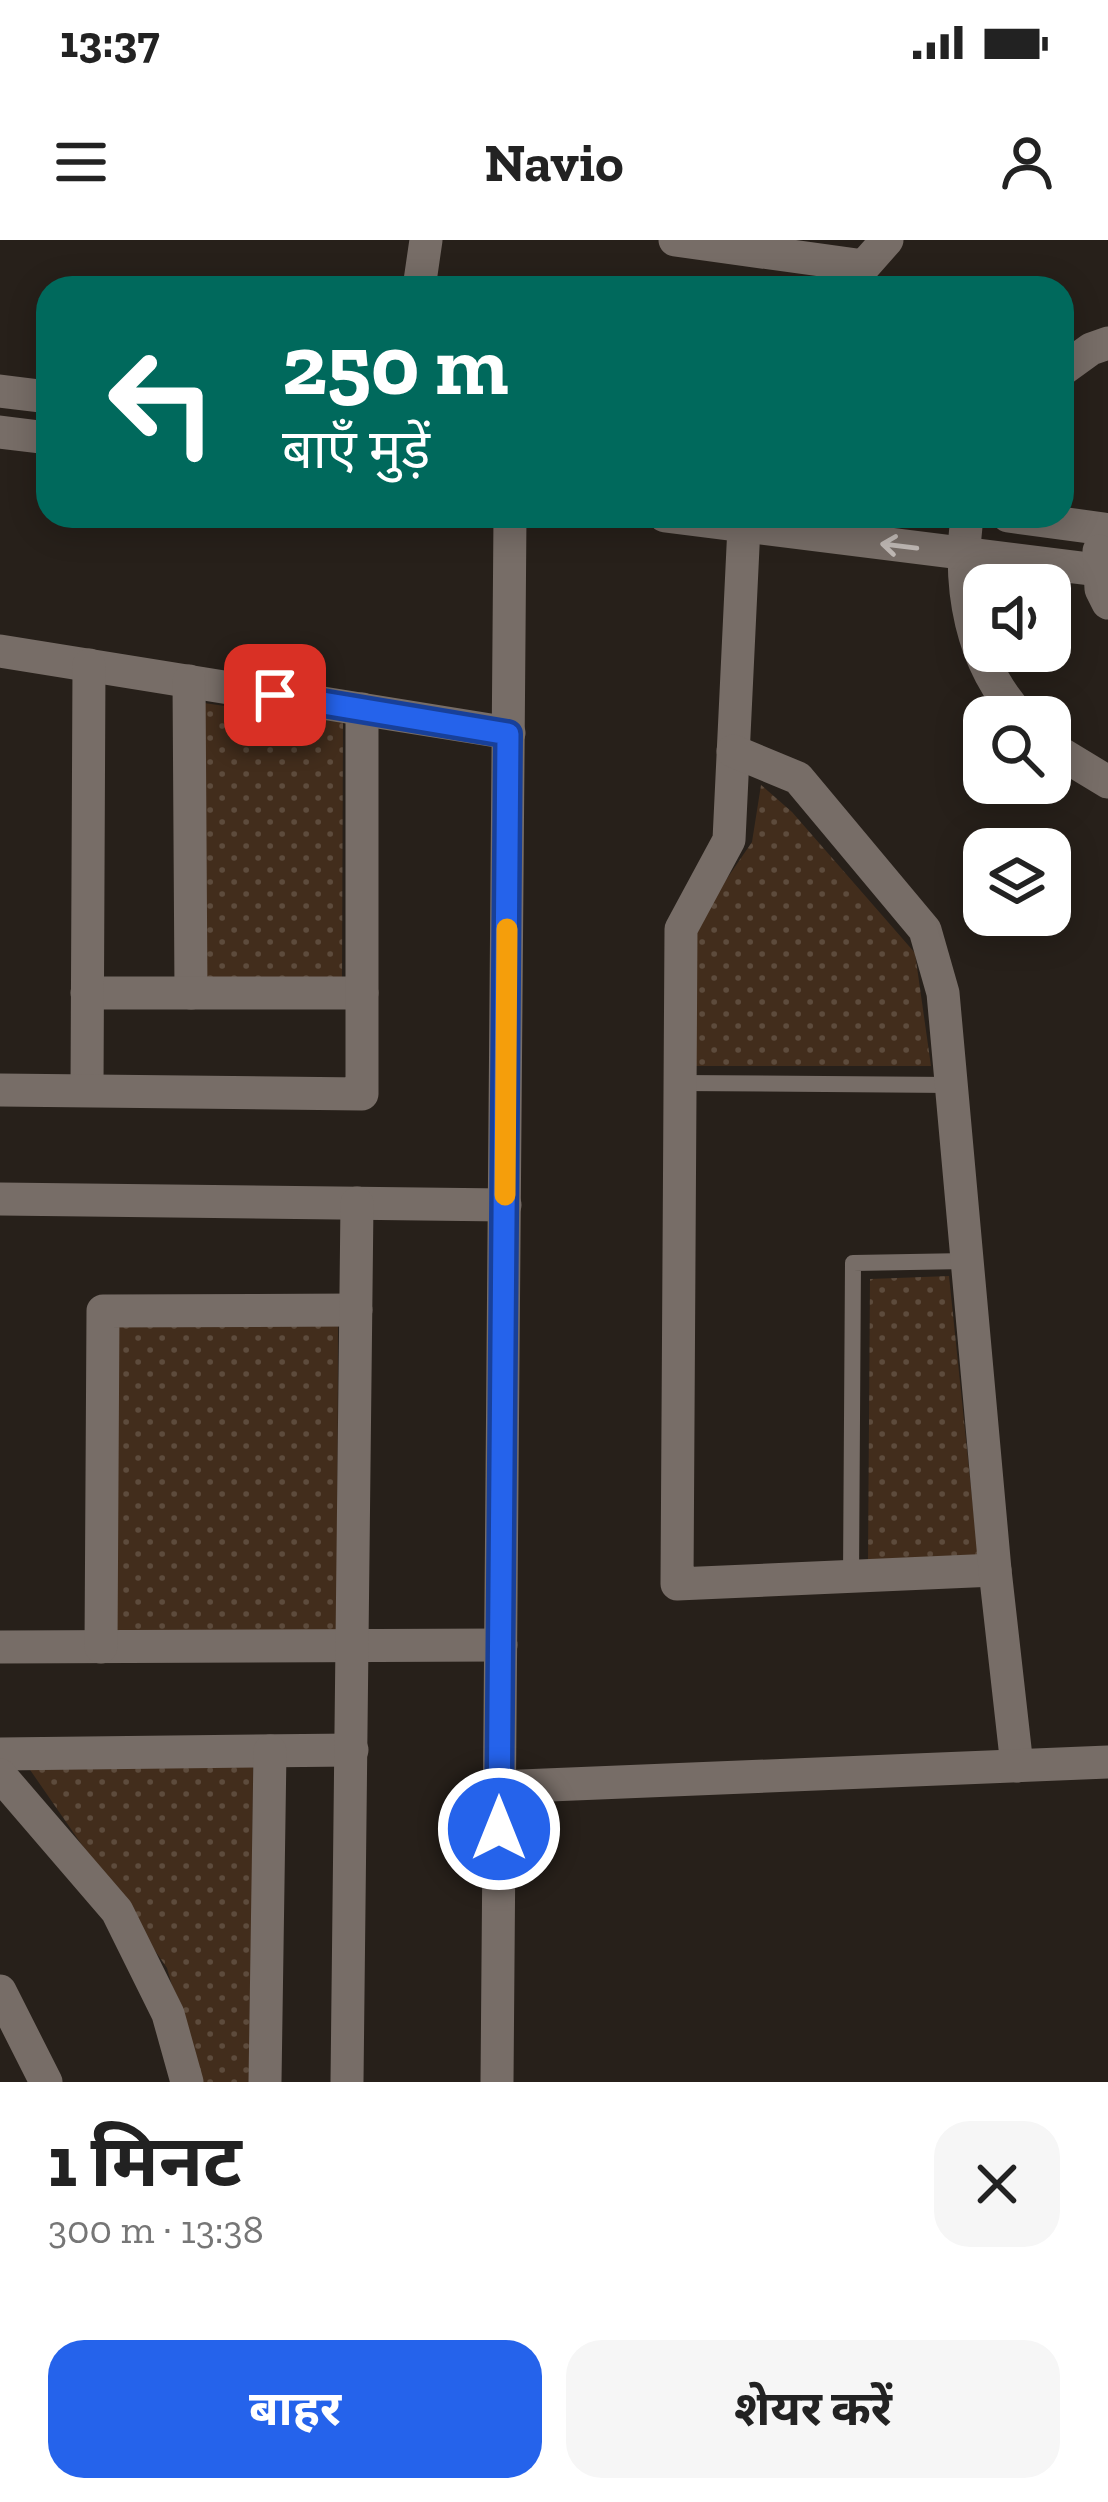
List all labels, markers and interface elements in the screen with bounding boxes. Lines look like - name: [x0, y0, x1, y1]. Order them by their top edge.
- text: 13:37: [60, 15, 160, 69]
- icon: menu: [48, 129, 114, 195]
- icon: person: [994, 129, 1060, 195]
- text: Navio: [485, 130, 623, 195]
- text: 250 m: [282, 315, 509, 416]
- icon: left: [84, 324, 240, 480]
- text: बाएँ मुड़ें: [282, 417, 430, 482]
- one-way arrow: [880, 534, 919, 556]
- map controls: [963, 564, 1071, 936]
- button: sound: [963, 564, 1071, 672]
- pin: [224, 644, 326, 746]
- icon: arrive: [242, 662, 308, 728]
- button: search: [963, 696, 1071, 804]
- button: layers: [963, 828, 1071, 936]
- position arrow: [436, 1766, 562, 1892]
- text: 1 मिनट: [48, 2118, 242, 2204]
- button: close: [934, 2121, 1060, 2247]
- text: 300 m · 13:38: [48, 2206, 264, 2253]
- button: बाहर: [48, 2340, 542, 2478]
- button: शेयर करें: [566, 2340, 1060, 2478]

